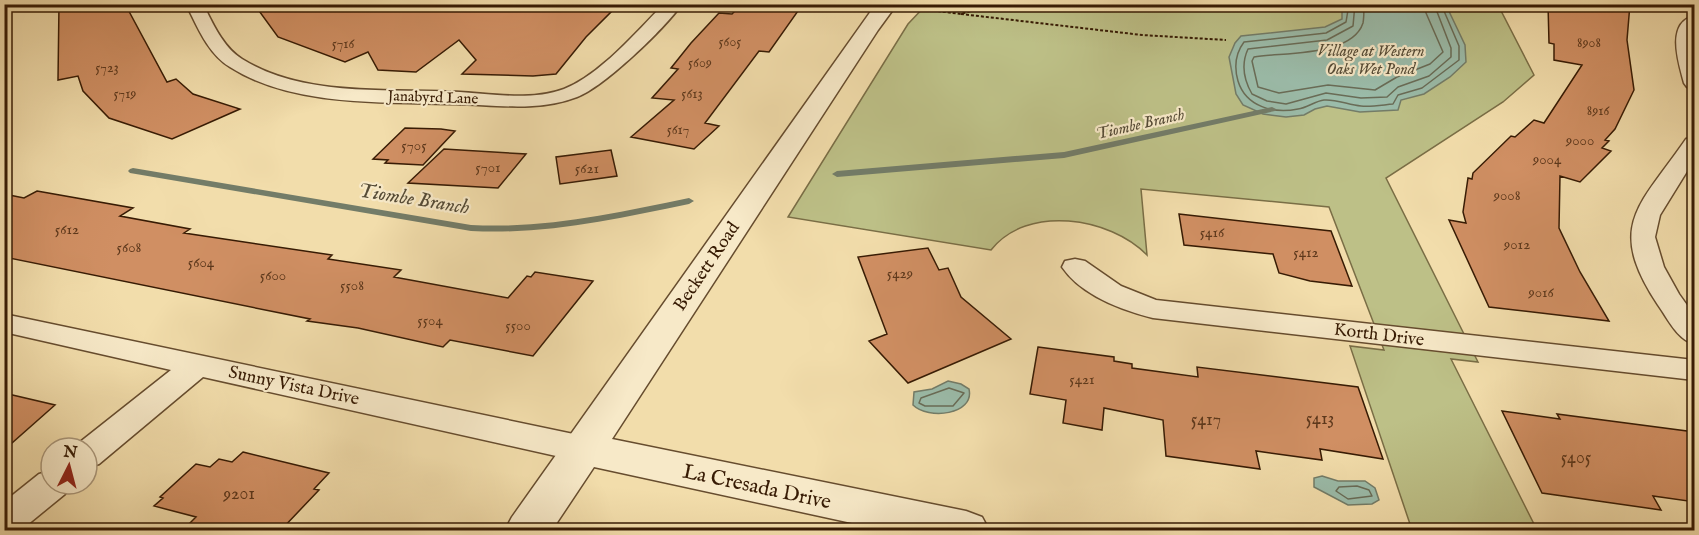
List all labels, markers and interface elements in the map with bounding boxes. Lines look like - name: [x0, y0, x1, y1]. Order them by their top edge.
- house number: 5605: [719, 33, 741, 51]
- house number: 8908: [1577, 34, 1601, 52]
- house number: 5716: [332, 35, 355, 53]
- water label: Village at Western Oaks Wet Pond: [1318, 42, 1425, 80]
- house number: 5609: [688, 54, 712, 72]
- house number: 5723: [95, 59, 119, 77]
- house number: 5719: [114, 85, 136, 103]
- house number: 5613: [681, 85, 703, 103]
- street label: Janabyrd Lane: [385, 86, 479, 109]
- house number: 8916: [1587, 102, 1610, 120]
- water label: Tiombe Branch: [1094, 105, 1187, 145]
- house number: 5617: [667, 121, 689, 139]
- house number: 9000: [1565, 131, 1594, 150]
- house number: 5705: [401, 136, 427, 155]
- house number: 9004: [1532, 150, 1562, 169]
- house number: 5701: [475, 158, 501, 177]
- house number: 5621: [575, 159, 599, 178]
- water label: Tiombe Branch: [356, 178, 472, 221]
- house number: 9008: [1492, 186, 1521, 205]
- street label: Beckett Road: [669, 218, 746, 316]
- house number: 5612: [55, 220, 79, 239]
- house number: 5416: [1200, 223, 1225, 242]
- house number: 9012: [1503, 235, 1530, 254]
- house number: 5608: [117, 238, 142, 257]
- house number: 5412: [1293, 243, 1319, 262]
- house number: 5604: [188, 253, 215, 272]
- house number: 5429: [887, 264, 913, 283]
- house number: 5600: [260, 266, 286, 285]
- house number: 5508: [340, 276, 364, 295]
- house number: 9016: [1527, 283, 1555, 302]
- house number: 5504: [417, 311, 443, 330]
- house number: 5500: [505, 316, 531, 335]
- street label: Korth Drive: [1332, 319, 1425, 352]
- street label: Sunny Vista Drive: [226, 361, 361, 412]
- house number: 5421: [1069, 370, 1095, 389]
- house number: 5413: [1306, 408, 1334, 431]
- house number: 5417: [1191, 409, 1221, 432]
- north arrow: [39, 436, 99, 496]
- text: N: [61, 442, 78, 464]
- house number: 5405: [1561, 447, 1592, 470]
- street label: La Cresada Drive: [680, 459, 834, 516]
- house number: 9201: [222, 483, 255, 506]

